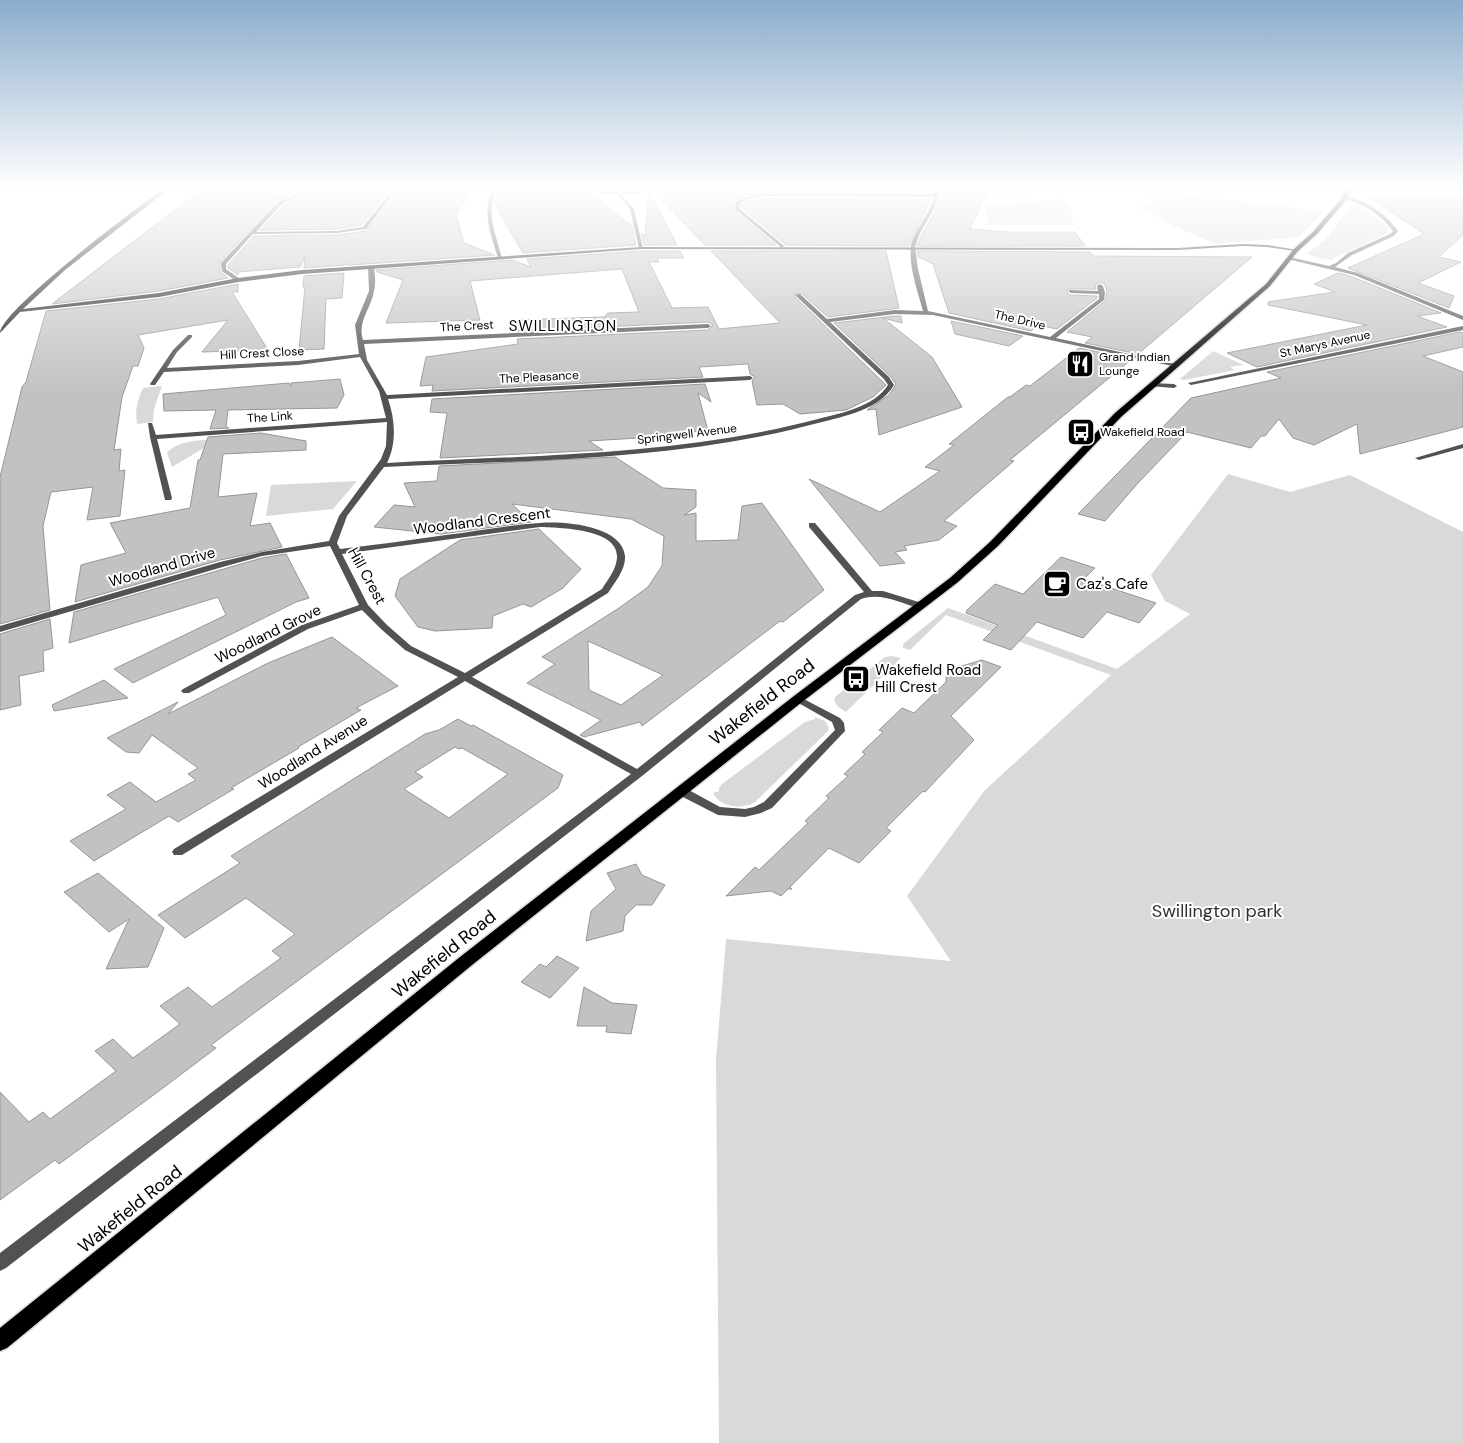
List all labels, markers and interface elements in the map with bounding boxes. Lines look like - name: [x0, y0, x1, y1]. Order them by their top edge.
- street label: The Drive: [993, 306, 1047, 334]
- district label: SWILLINGTON: [509, 316, 617, 336]
- street label: The Crest: [440, 317, 495, 335]
- street label: St Marys Avenue: [1278, 327, 1372, 361]
- street label: Hill Crest Close: [220, 343, 305, 363]
- restaurant icon: Grand Indian Lounge: [1065, 349, 1095, 379]
- place label: Grand Indian Lounge: [1099, 349, 1170, 379]
- street label: The Pleasance: [499, 367, 579, 387]
- street label: The Link: [247, 407, 293, 427]
- bus stop icon: Wakefield Road: [1066, 417, 1096, 447]
- street label: Springwell Avenue: [636, 420, 738, 448]
- place label: Wakefield Road: [1100, 424, 1185, 440]
- street label: Woodland Crescent: [412, 503, 552, 539]
- street label: Woodland Drive: [106, 542, 218, 592]
- street label: Hill Crest: [343, 544, 391, 608]
- cafe icon: Caz's Cafe: [1042, 569, 1072, 599]
- place label: Caz's Cafe: [1076, 574, 1148, 594]
- street label: Woodland Grove: [212, 600, 324, 668]
- street label: Wakefield Road: [704, 653, 820, 751]
- place label: Wakefield Road Hill Crest: [875, 660, 981, 697]
- bus stop icon: Wakefield Road Hill Crest: [841, 664, 871, 694]
- street label: Woodland Avenue: [255, 710, 371, 794]
- park label: Swillington park: [1152, 899, 1282, 923]
- street label: Wakefield Road: [387, 905, 501, 1003]
- street label: Wakefield Road: [73, 1160, 187, 1258]

